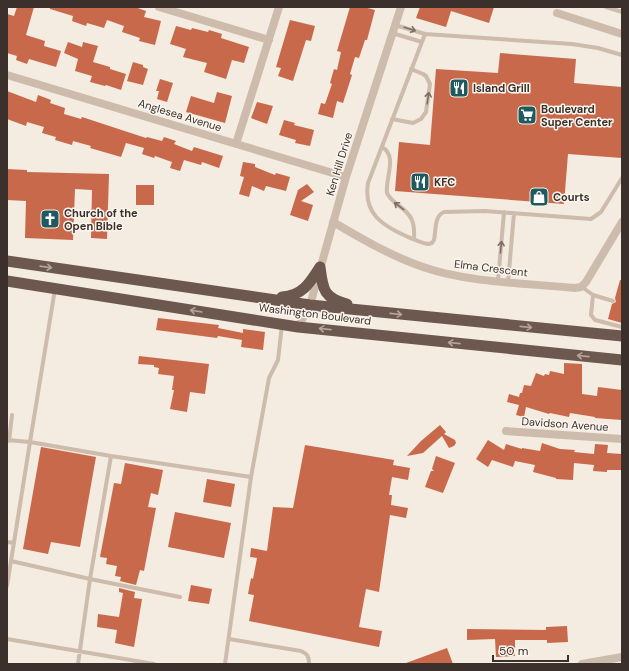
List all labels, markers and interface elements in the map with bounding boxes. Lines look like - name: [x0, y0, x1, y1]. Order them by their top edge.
- one-way arrow: [403, 26, 416, 33]
- restaurant icon: Island Grill: [448, 77, 470, 99]
- place label: Island Grill: [473, 81, 530, 95]
- one-way arrow: [424, 92, 432, 105]
- street label: Anglesea Avenue: [137, 96, 223, 134]
- place label: Boulevard Super Center: [541, 102, 613, 129]
- supermarket icon: Boulevard Super Center: [516, 104, 538, 126]
- street label: Ken Hill Drive: [323, 131, 355, 197]
- restaurant icon: KFC: [409, 171, 431, 193]
- place label: KFC: [434, 175, 455, 189]
- shop icon: Courts: [528, 186, 550, 208]
- place label: Courts: [553, 190, 590, 204]
- one-way arrow: [394, 202, 405, 210]
- place label: Church of the Open Bible: [64, 206, 138, 233]
- church icon: Church of the Open Bible: [39, 208, 61, 230]
- one-way arrow: [498, 240, 505, 253]
- street label: Elma Crescent: [453, 257, 529, 279]
- one-way arrow: [39, 263, 52, 271]
- street label: Washington Boulevard: [258, 300, 372, 328]
- one-way arrow: [190, 307, 203, 315]
- one-way arrow: [389, 311, 402, 318]
- one-way arrow: [519, 323, 532, 330]
- one-way arrow: [319, 326, 332, 333]
- one-way arrow: [448, 339, 461, 346]
- one-way arrow: [577, 352, 590, 360]
- street label: Davidson Avenue: [521, 414, 609, 434]
- scale bar: [493, 637, 568, 663]
- text: 50 m: [499, 643, 528, 659]

